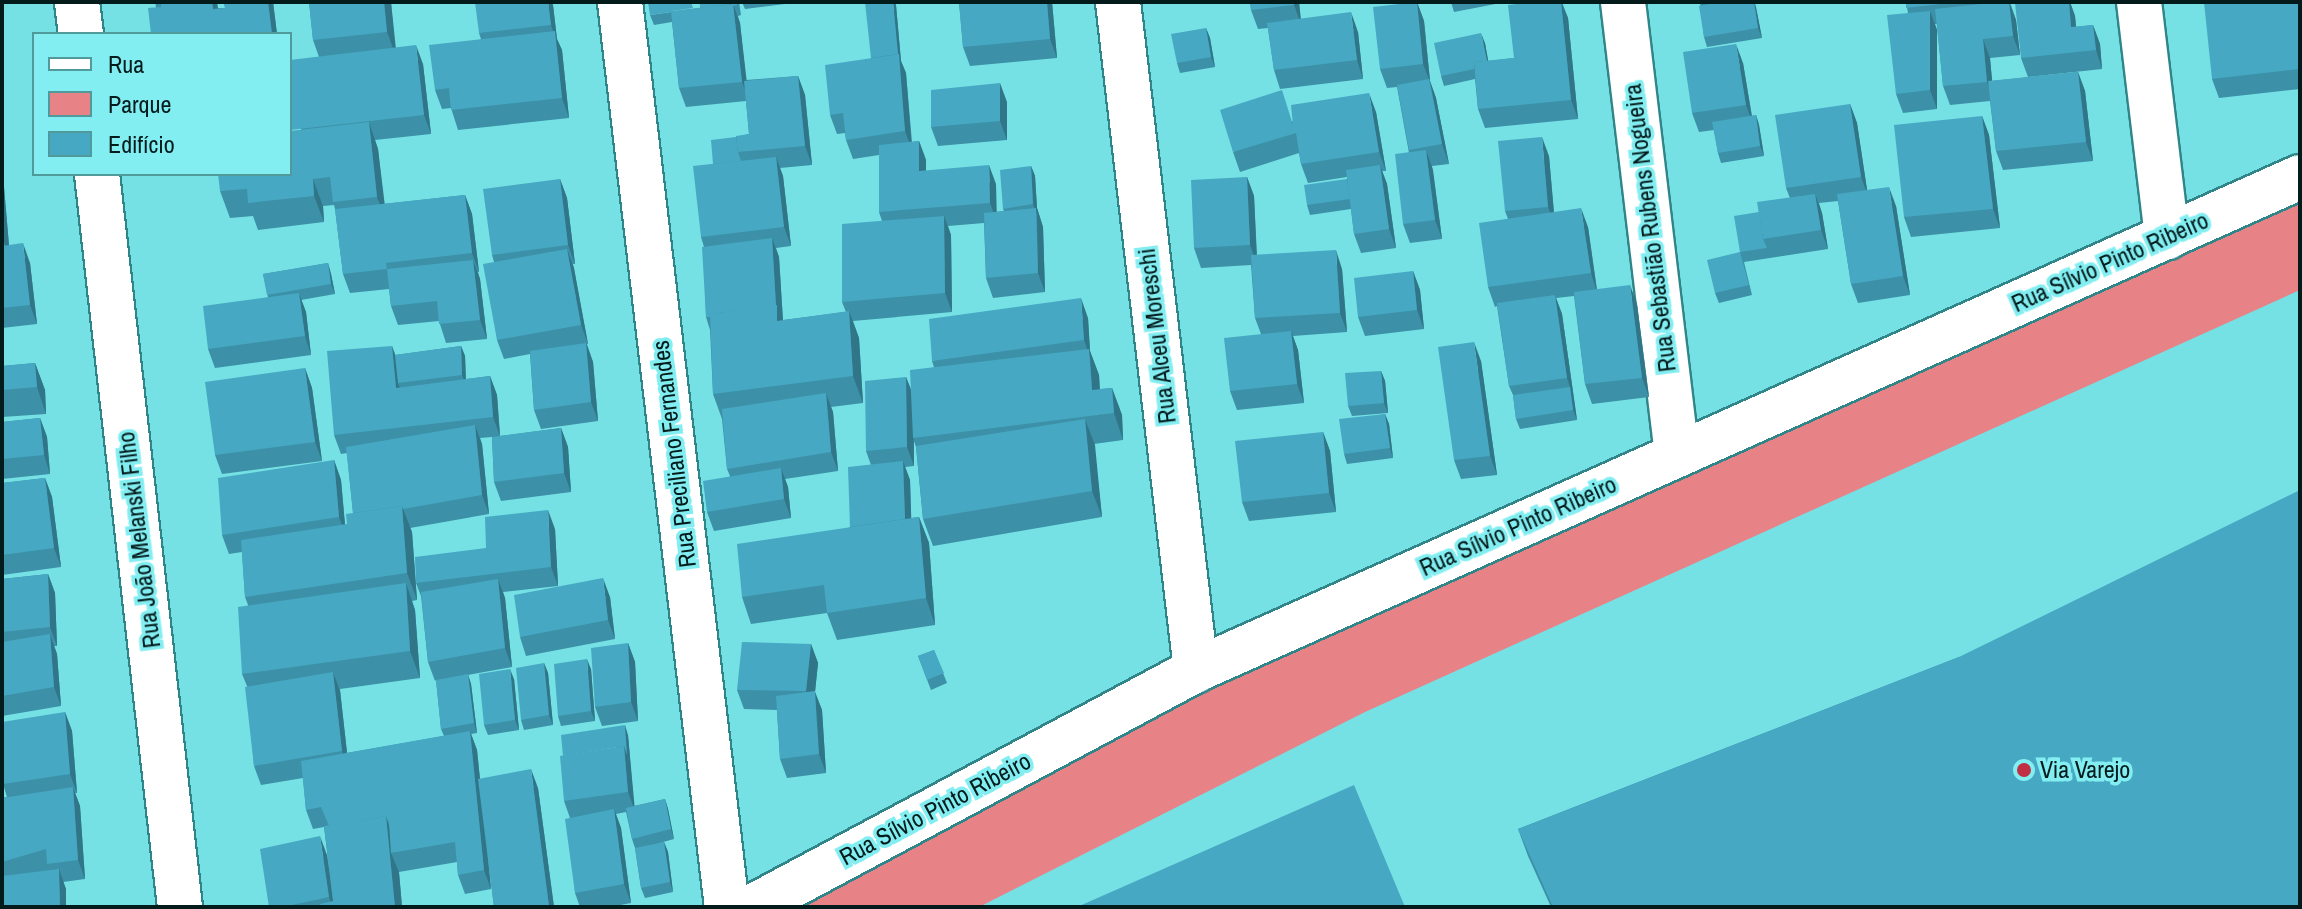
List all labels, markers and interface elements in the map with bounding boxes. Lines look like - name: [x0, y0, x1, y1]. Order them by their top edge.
- legend: [32, 32, 292, 176]
- text: Rua: [108, 48, 144, 80]
- street label: Rua Sebastião Rubens Nogueira: [1618, 82, 1682, 374]
- text: Parque: [108, 88, 171, 120]
- text: Edifício: [108, 128, 175, 160]
- street label: Rua Sílvio Pinto Ribeiro: [2007, 206, 2213, 318]
- street label: Rua Alceu Moreschi: [1132, 246, 1182, 426]
- street label: Rua Preciliano Fernandes: [646, 339, 702, 569]
- street label: Rua João Melanski Filho: [111, 430, 167, 650]
- street label: Rua Sílvio Pinto Ribeiro: [1415, 470, 1621, 582]
- street label: Rua Sílvio Pinto Ribeiro: [835, 746, 1035, 872]
- place label: Via Varejo: [2040, 756, 2130, 784]
- marker: Via Varejo: [2015, 761, 2033, 779]

